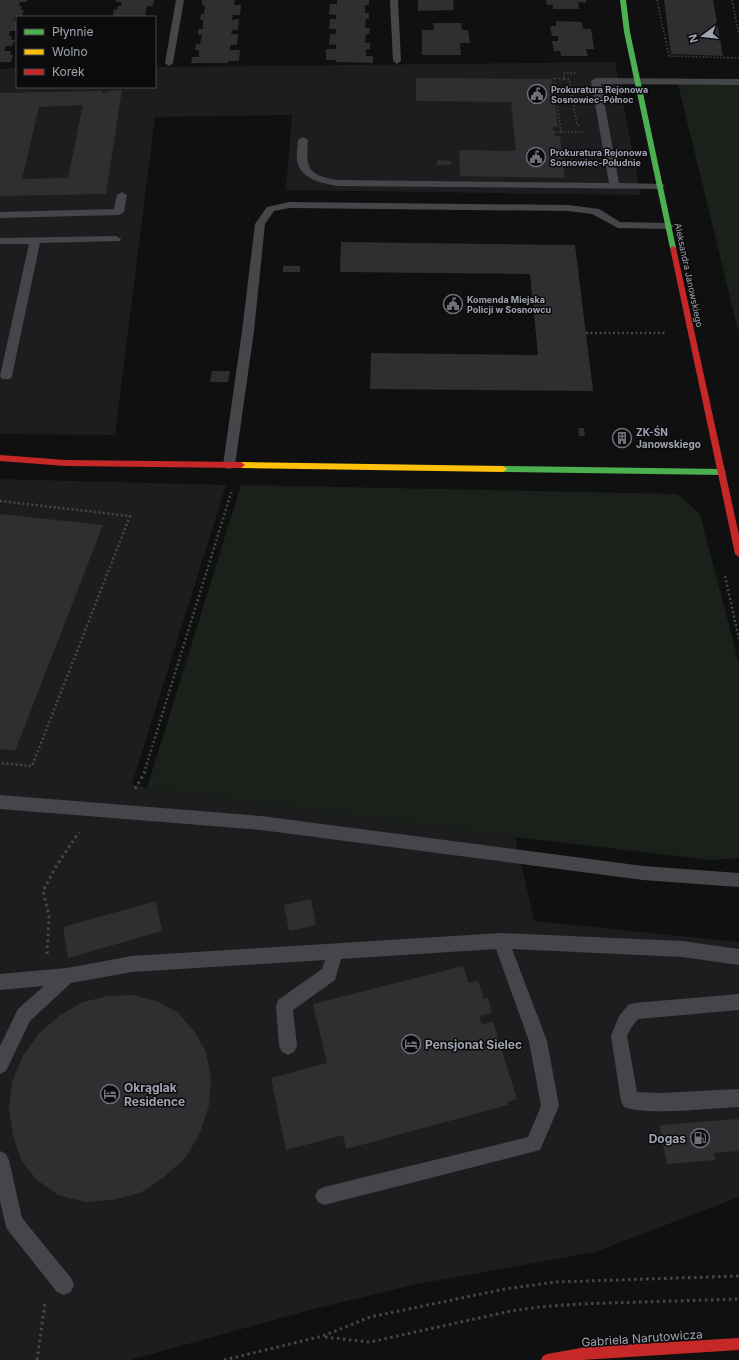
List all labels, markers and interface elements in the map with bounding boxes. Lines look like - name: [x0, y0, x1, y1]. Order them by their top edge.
- legend: [16, 16, 156, 88]
- north arrow: [683, 16, 723, 56]
- text: Płynnie: [52, 24, 93, 39]
- text: N: [685, 33, 701, 44]
- text: Wolno: [52, 44, 88, 59]
- text: Korek: [52, 64, 85, 79]
- public building icon: Prokuratura Rejonowa Sosnowiec-Północ: [526, 83, 548, 105]
- place label: Prokuratura Rejonowa Sosnowiec-Północ: [551, 84, 648, 105]
- public building icon: Prokuratura Rejonowa Sosnowiec-Południe: [525, 146, 547, 168]
- place label: Prokuratura Rejonowa Sosnowiec-Południe: [550, 147, 647, 168]
- street label: Aleksandra Janowskiego: [673, 222, 705, 328]
- public building icon: Komenda Miejska Policji w Sosnowcu: [442, 293, 464, 315]
- place label: Komenda Miejska Policji w Sosnowcu: [467, 294, 552, 315]
- place label: ZK-ŚN Janowskiego: [636, 425, 701, 451]
- building icon: ZK-ŚN Janowskiego: [611, 427, 633, 449]
- hotel icon: Pensjonat Sielec: [400, 1033, 422, 1055]
- place label: Pensjonat Sielec: [425, 1037, 522, 1052]
- place label: Okrąglak Residence: [124, 1080, 185, 1109]
- hotel icon: Okrąglak Residence: [99, 1083, 121, 1105]
- fuel station icon: Dogas: [689, 1127, 711, 1149]
- place label: Dogas: [649, 1131, 686, 1146]
- street label: Gabriela Narutowicza: [581, 1326, 703, 1350]

